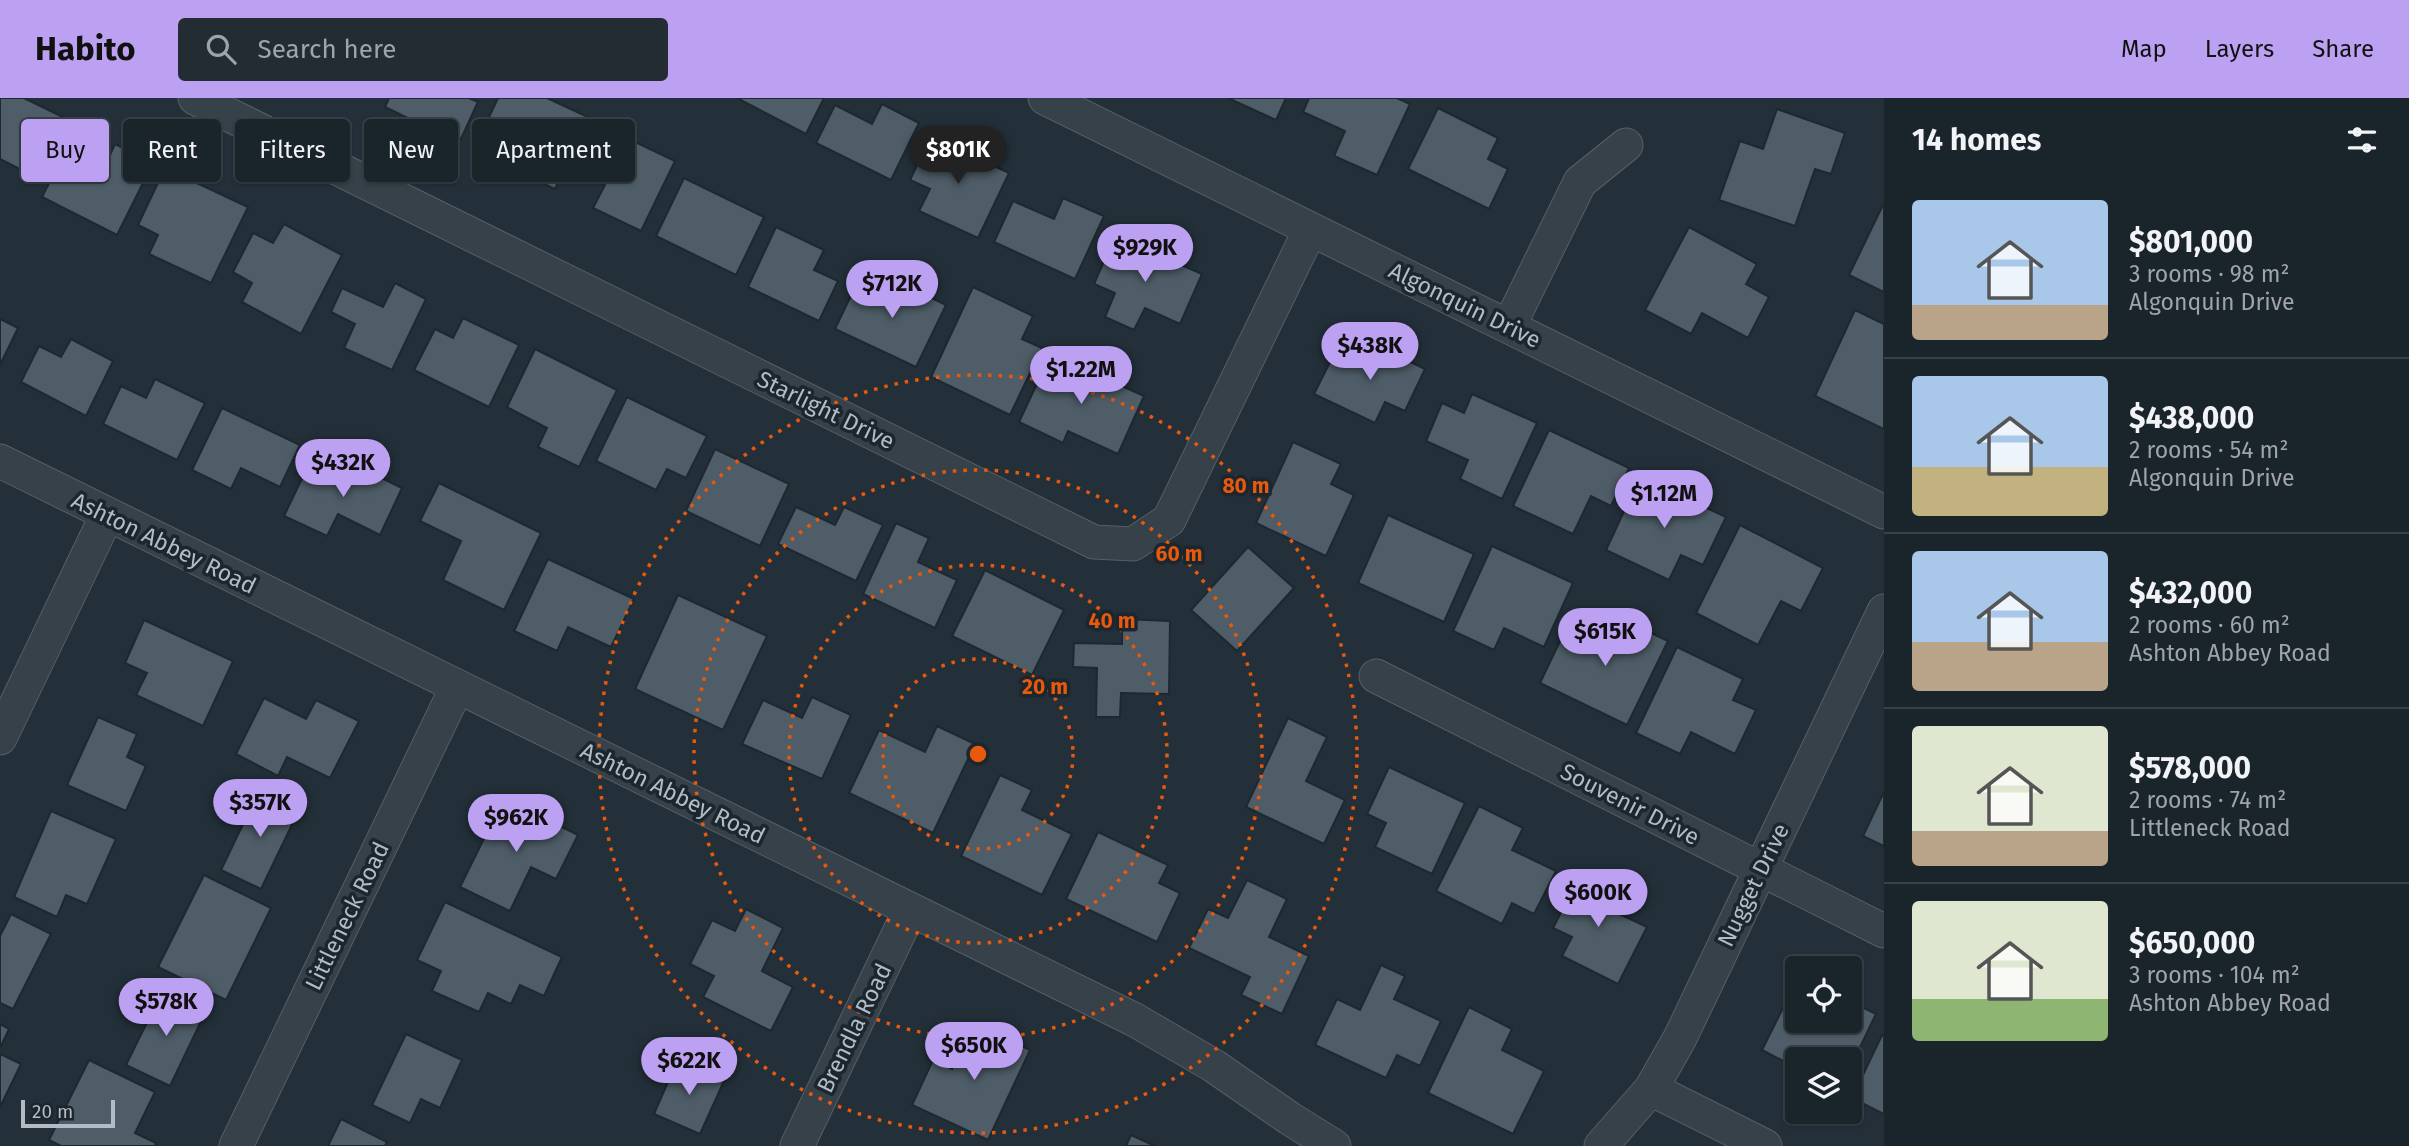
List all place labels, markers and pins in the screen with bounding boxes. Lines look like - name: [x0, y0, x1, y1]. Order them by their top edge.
- pin: $801K: [909, 126, 1007, 186]
- pin: $929K: [1096, 225, 1194, 284]
- pin: $712K: [843, 260, 941, 320]
- pin: $438K: [1321, 322, 1419, 382]
- pin: $1.22M: [1024, 346, 1138, 406]
- pin: $432K: [294, 440, 392, 499]
- pin: $1.12M: [1607, 470, 1721, 530]
- pin: $615K: [1556, 608, 1654, 668]
- centre of rings: [966, 742, 990, 766]
- pin: $357K: [211, 780, 309, 839]
- pin: $962K: [467, 794, 565, 854]
- pin: $600K: [1549, 870, 1647, 929]
- pin: $578K: [117, 978, 215, 1038]
- pin: $650K: [925, 1023, 1023, 1082]
- pin: $622K: [640, 1038, 738, 1097]

